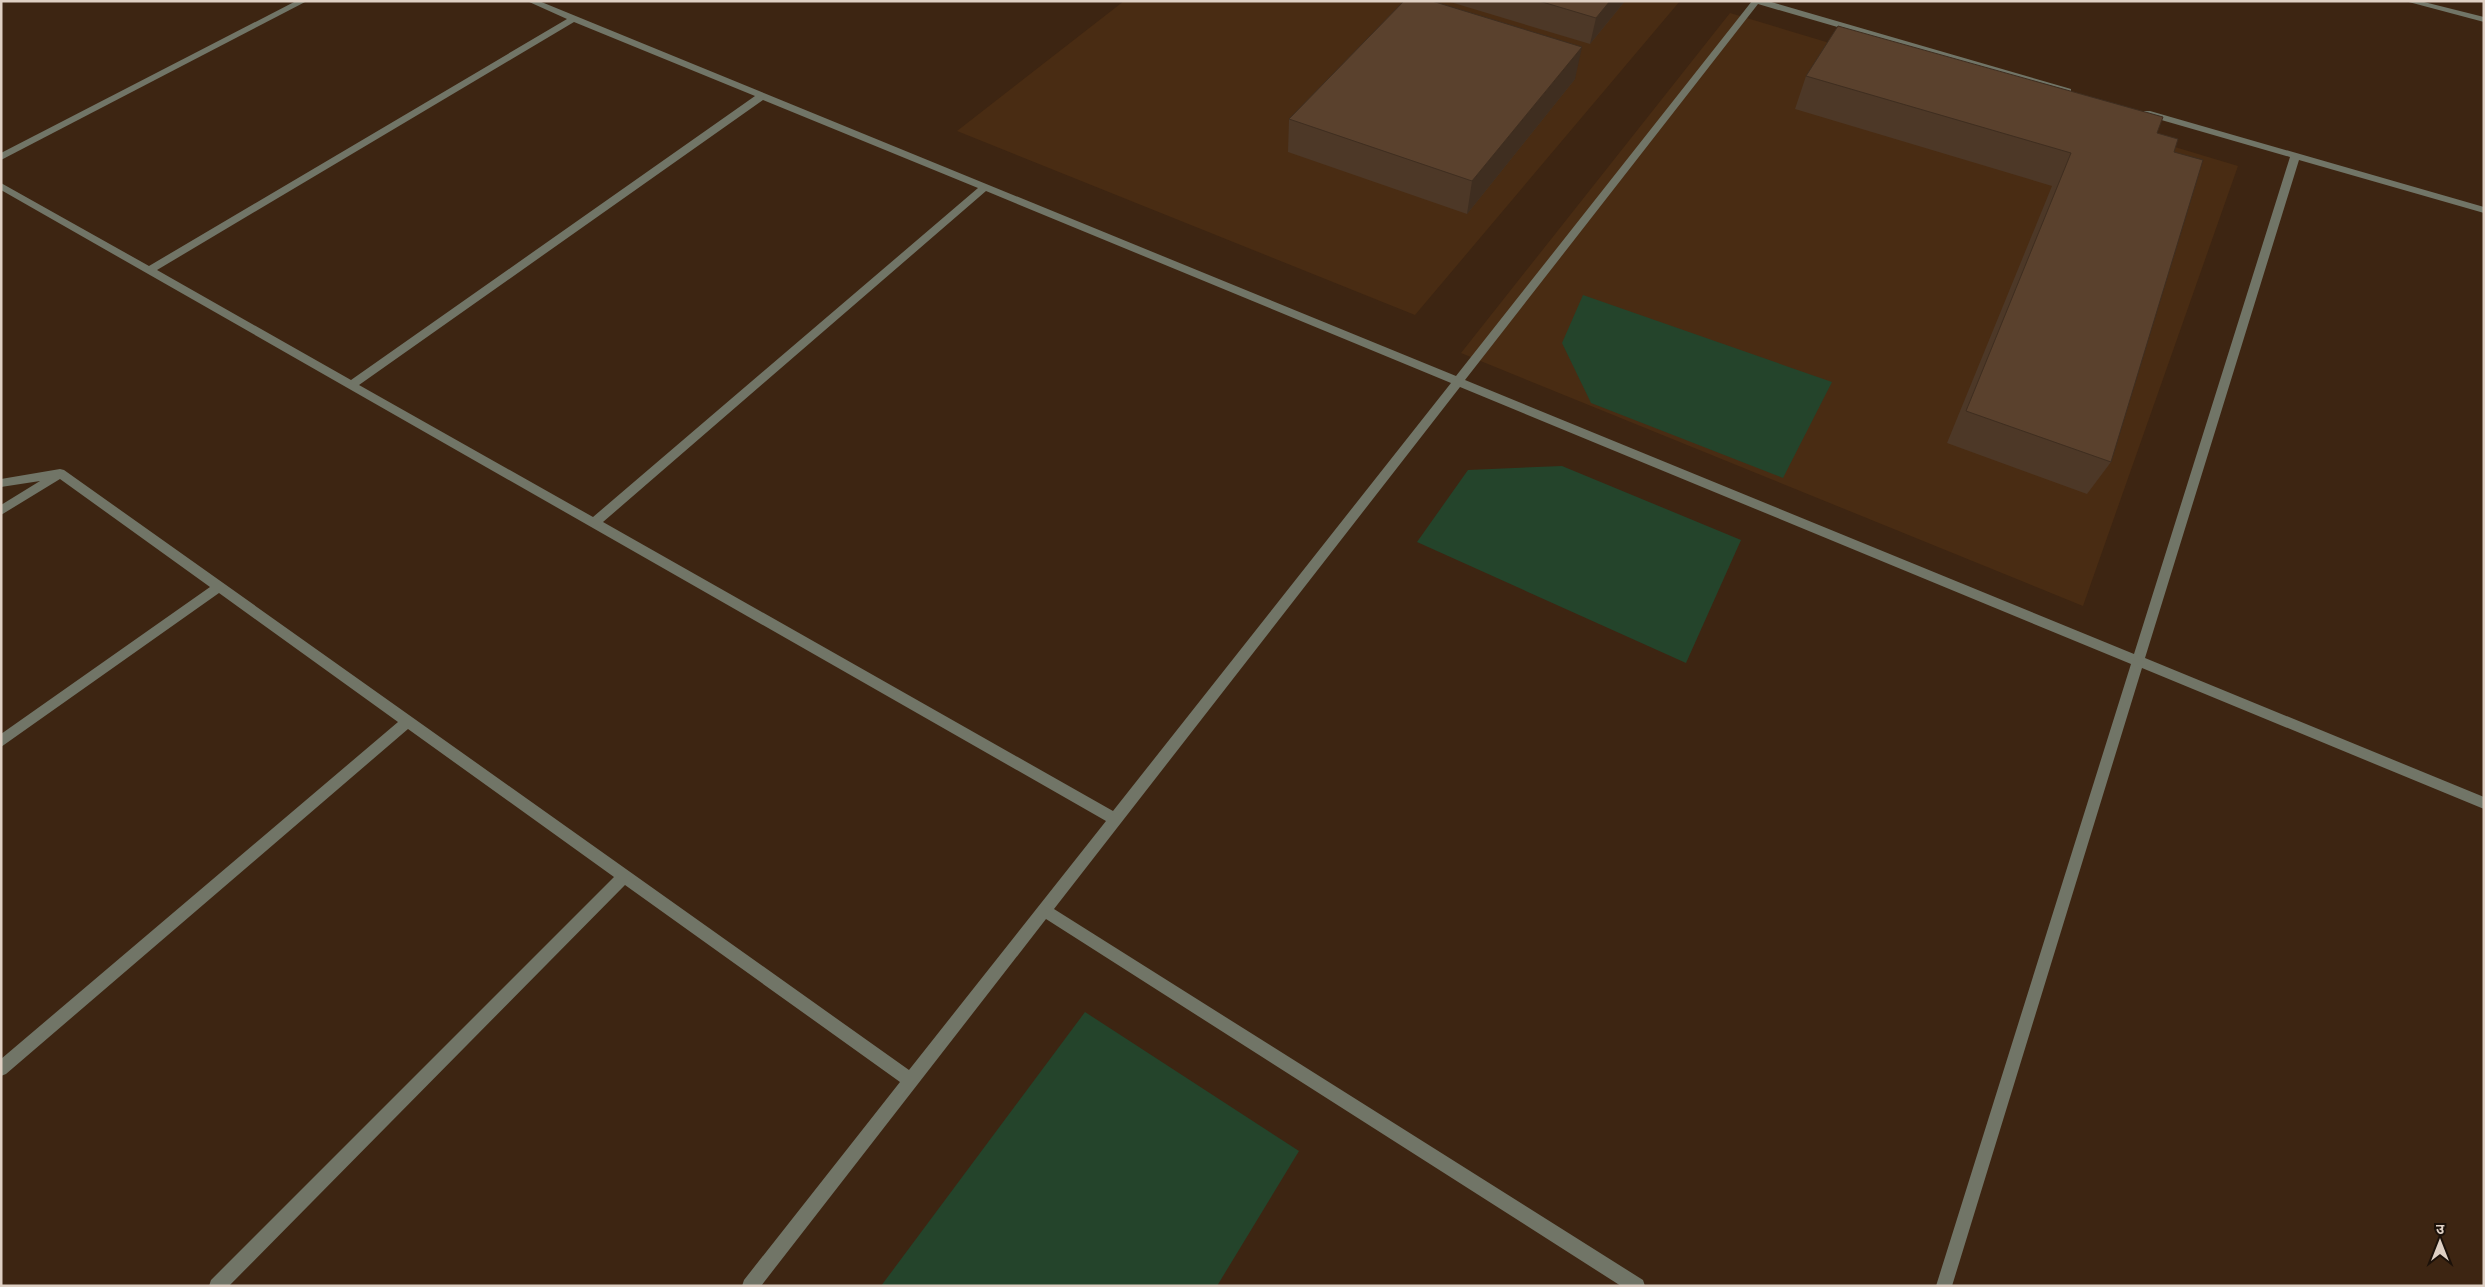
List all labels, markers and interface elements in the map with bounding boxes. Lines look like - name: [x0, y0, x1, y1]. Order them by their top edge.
- north arrow: [2415, 1217, 2465, 1267]
- text: उ: [2436, 1221, 2445, 1237]

